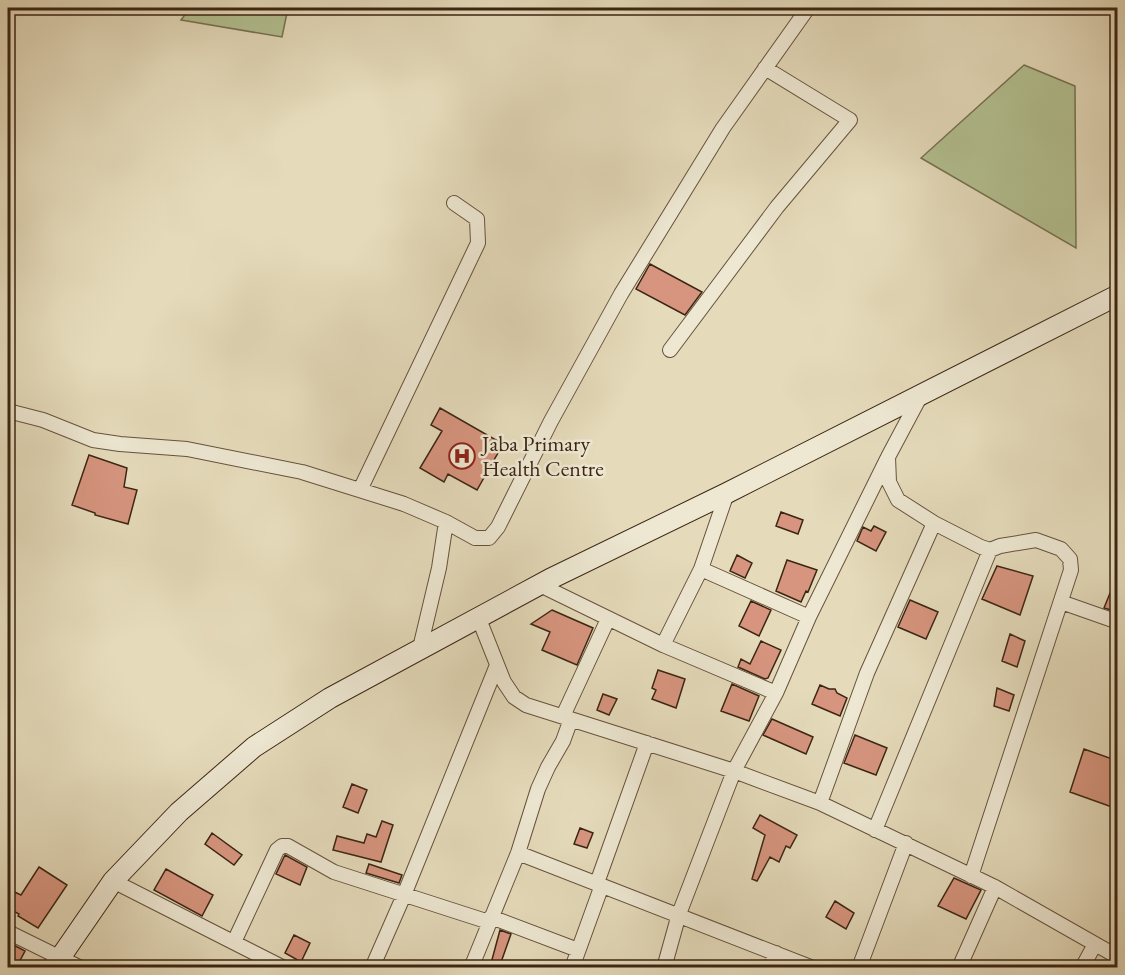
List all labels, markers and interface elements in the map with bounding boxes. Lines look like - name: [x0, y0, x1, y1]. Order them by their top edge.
- place label: Jaba Primary Health Centre: [480, 429, 604, 483]
- hospital icon: Jaba Primary Health Centre: [447, 441, 477, 471]

